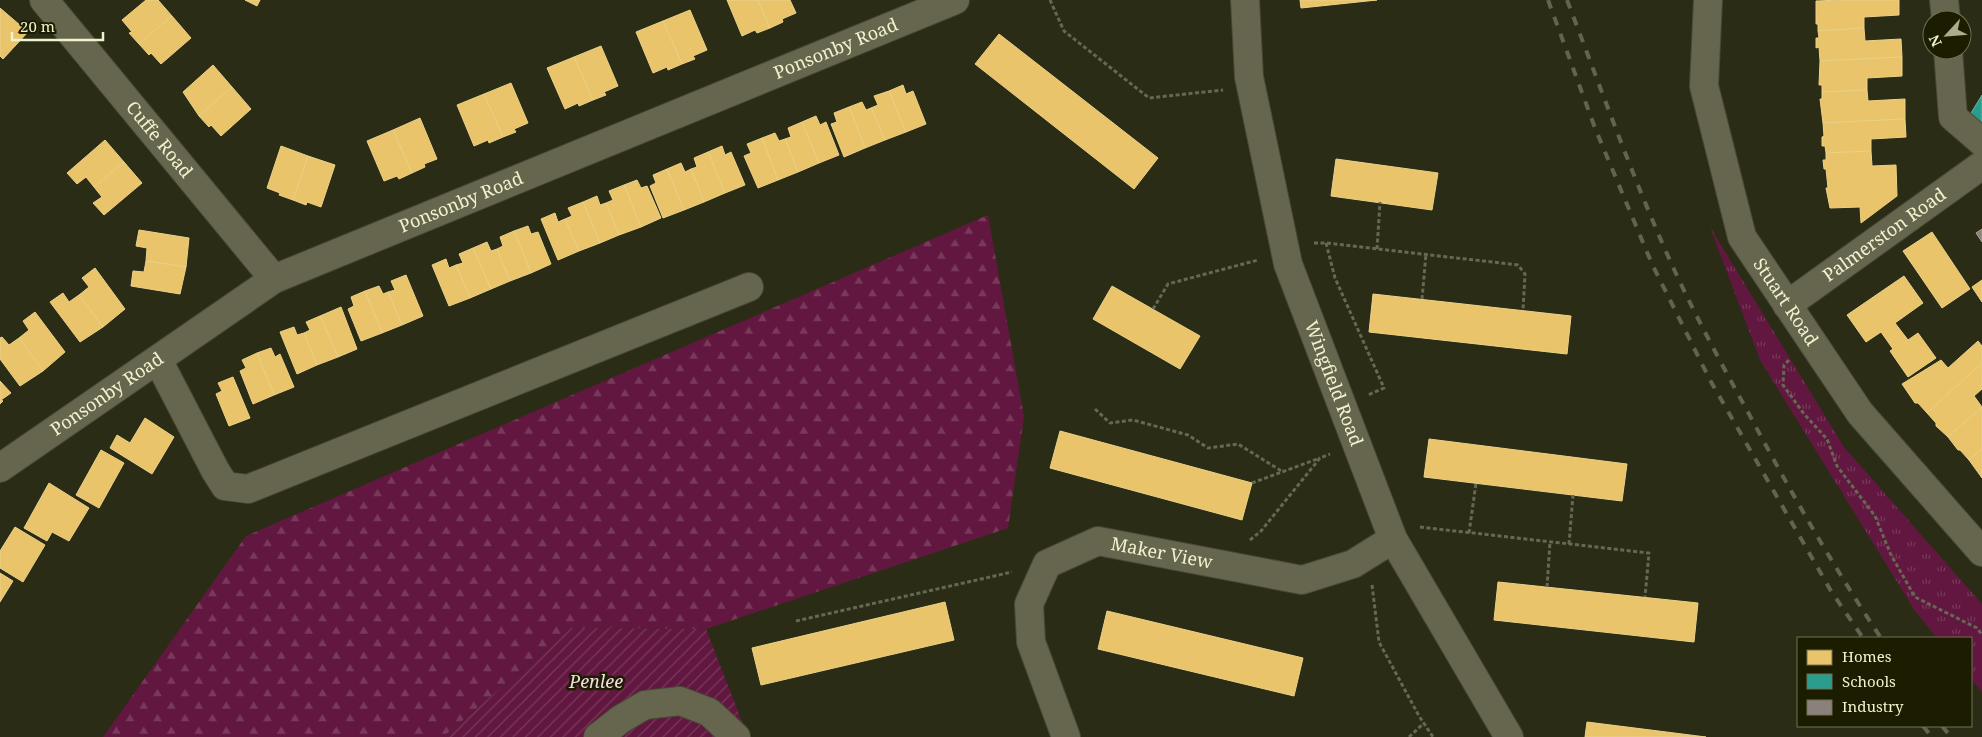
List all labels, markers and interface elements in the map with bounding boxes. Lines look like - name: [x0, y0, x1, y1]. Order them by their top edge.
- scale bar: [12, 10, 104, 42]
- north arrow: [1922, 10, 1972, 60]
- street label: Ponsonby Road: [770, 12, 901, 84]
- text: 20 m: [20, 16, 55, 36]
- text: N: [1924, 32, 1946, 50]
- street label: Cuffe Road: [121, 96, 199, 183]
- street label: Ponsonby Road: [395, 165, 526, 238]
- street label: Palmerston Road: [1817, 182, 1950, 287]
- street label: Stuart Road: [1748, 253, 1824, 350]
- street label: Wingfield Road: [1300, 317, 1369, 449]
- street label: Ponsonby Road: [45, 346, 168, 441]
- street label: Maker View: [1109, 531, 1215, 574]
- legend: [1797, 637, 1972, 727]
- text: Homes: [1842, 646, 1892, 666]
- park label: Penlee: [568, 669, 623, 693]
- text: Schools: [1842, 671, 1896, 691]
- text: Industry: [1842, 696, 1904, 716]

